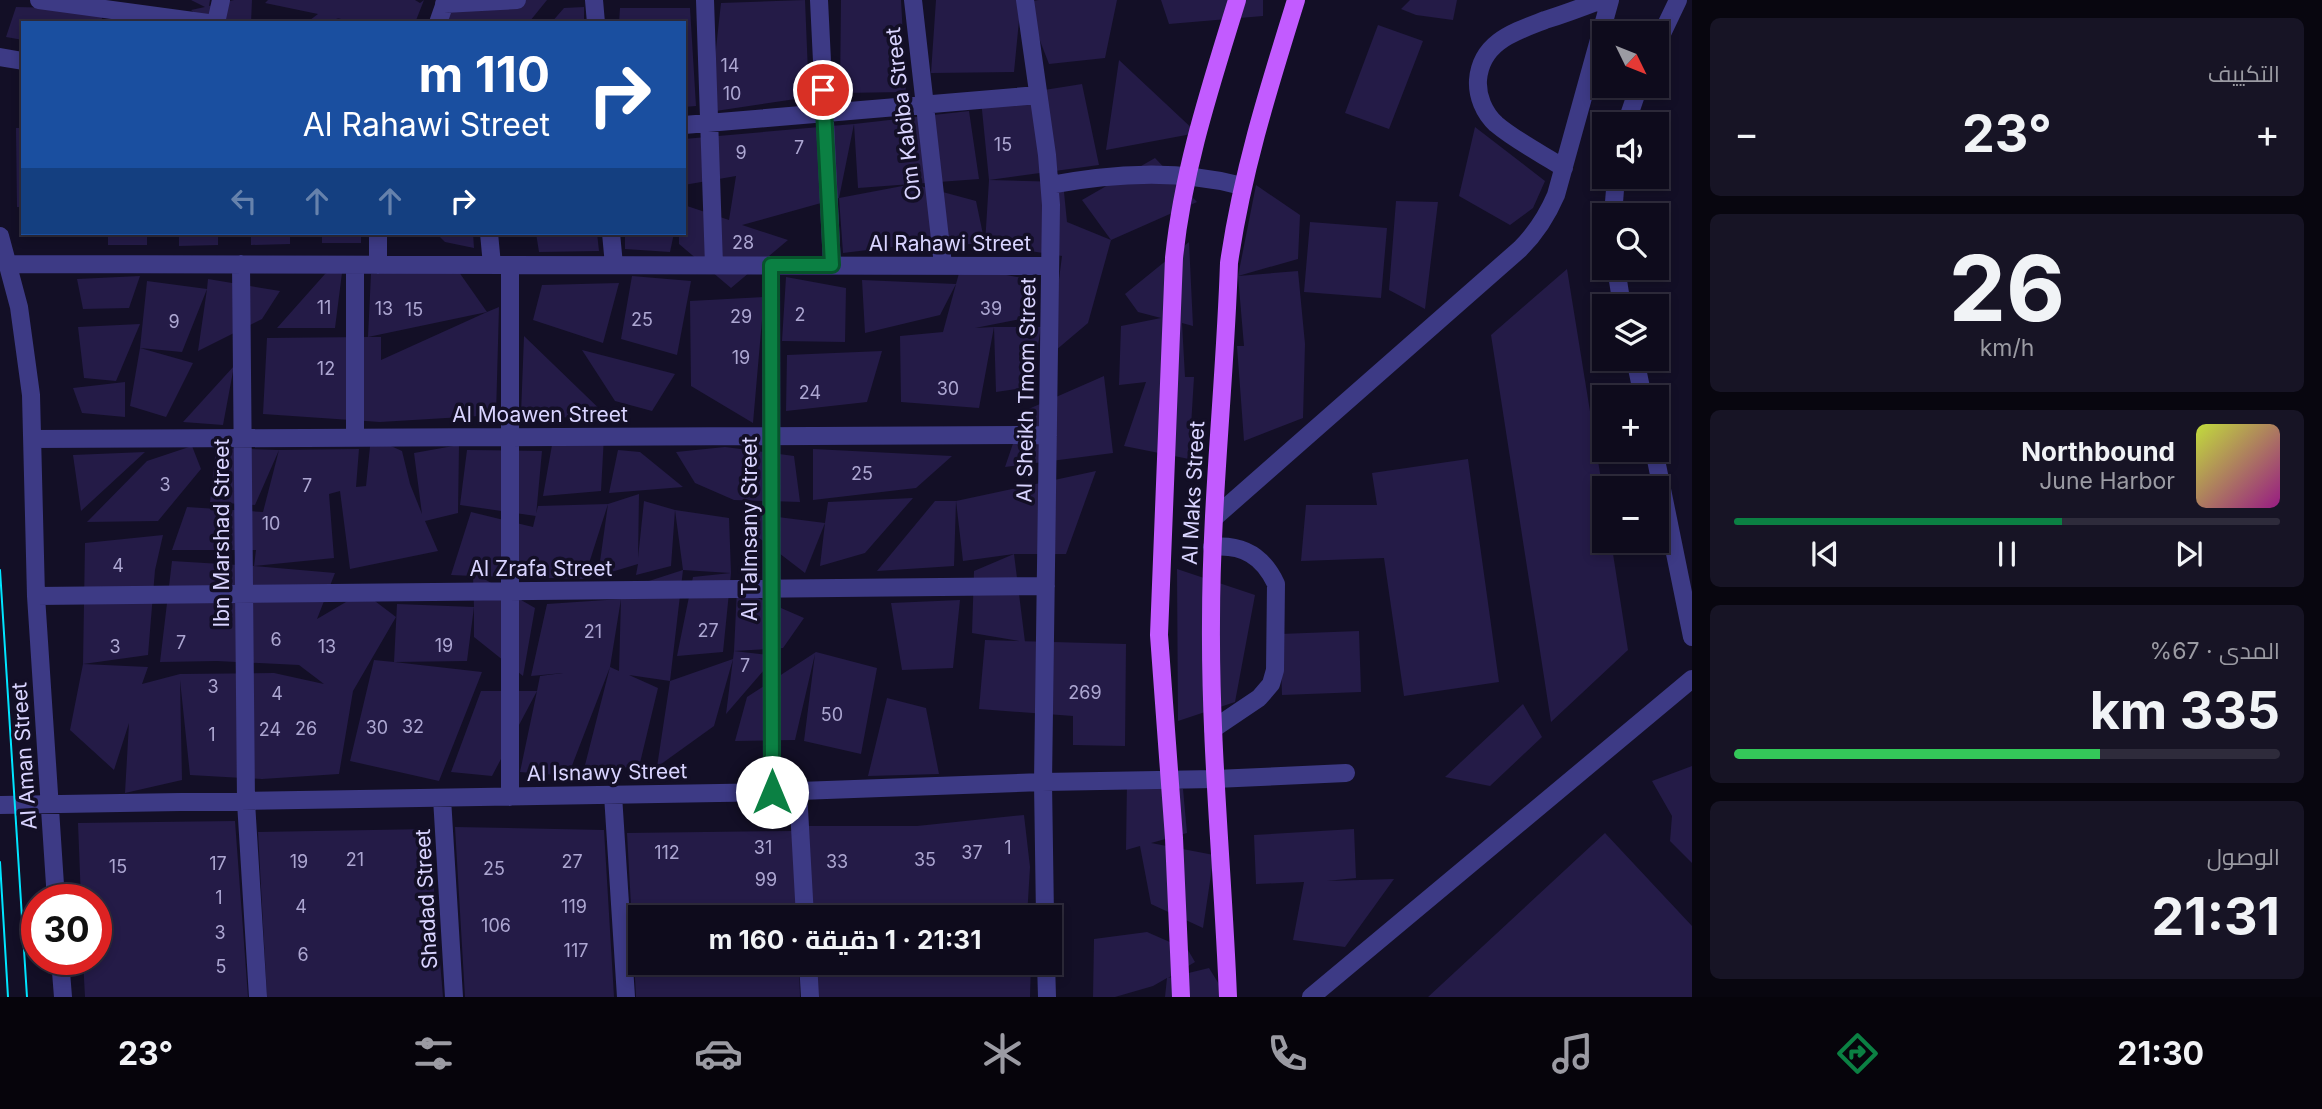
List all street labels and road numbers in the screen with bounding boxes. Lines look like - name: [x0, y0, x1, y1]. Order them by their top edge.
- street label: Om Kabiba Street: [880, 26, 926, 202]
- street label: Al Rahawi Street: [869, 231, 1031, 256]
- street label: Al Sheikh Tmom Street: [1012, 277, 1040, 503]
- street label: Al Moawen Street: [452, 402, 628, 427]
- street label: Al Maks Street: [1177, 420, 1209, 566]
- street label: Al Talmsany Street: [737, 437, 762, 621]
- street label: Ibn Marshad Street: [209, 438, 234, 627]
- street label: Al Zrafa Street: [470, 556, 613, 581]
- street label: Al Aman Street: [6, 681, 42, 831]
- street label: Al Isnawy Street: [527, 758, 688, 786]
- street label: Shadad Street: [410, 828, 442, 970]

